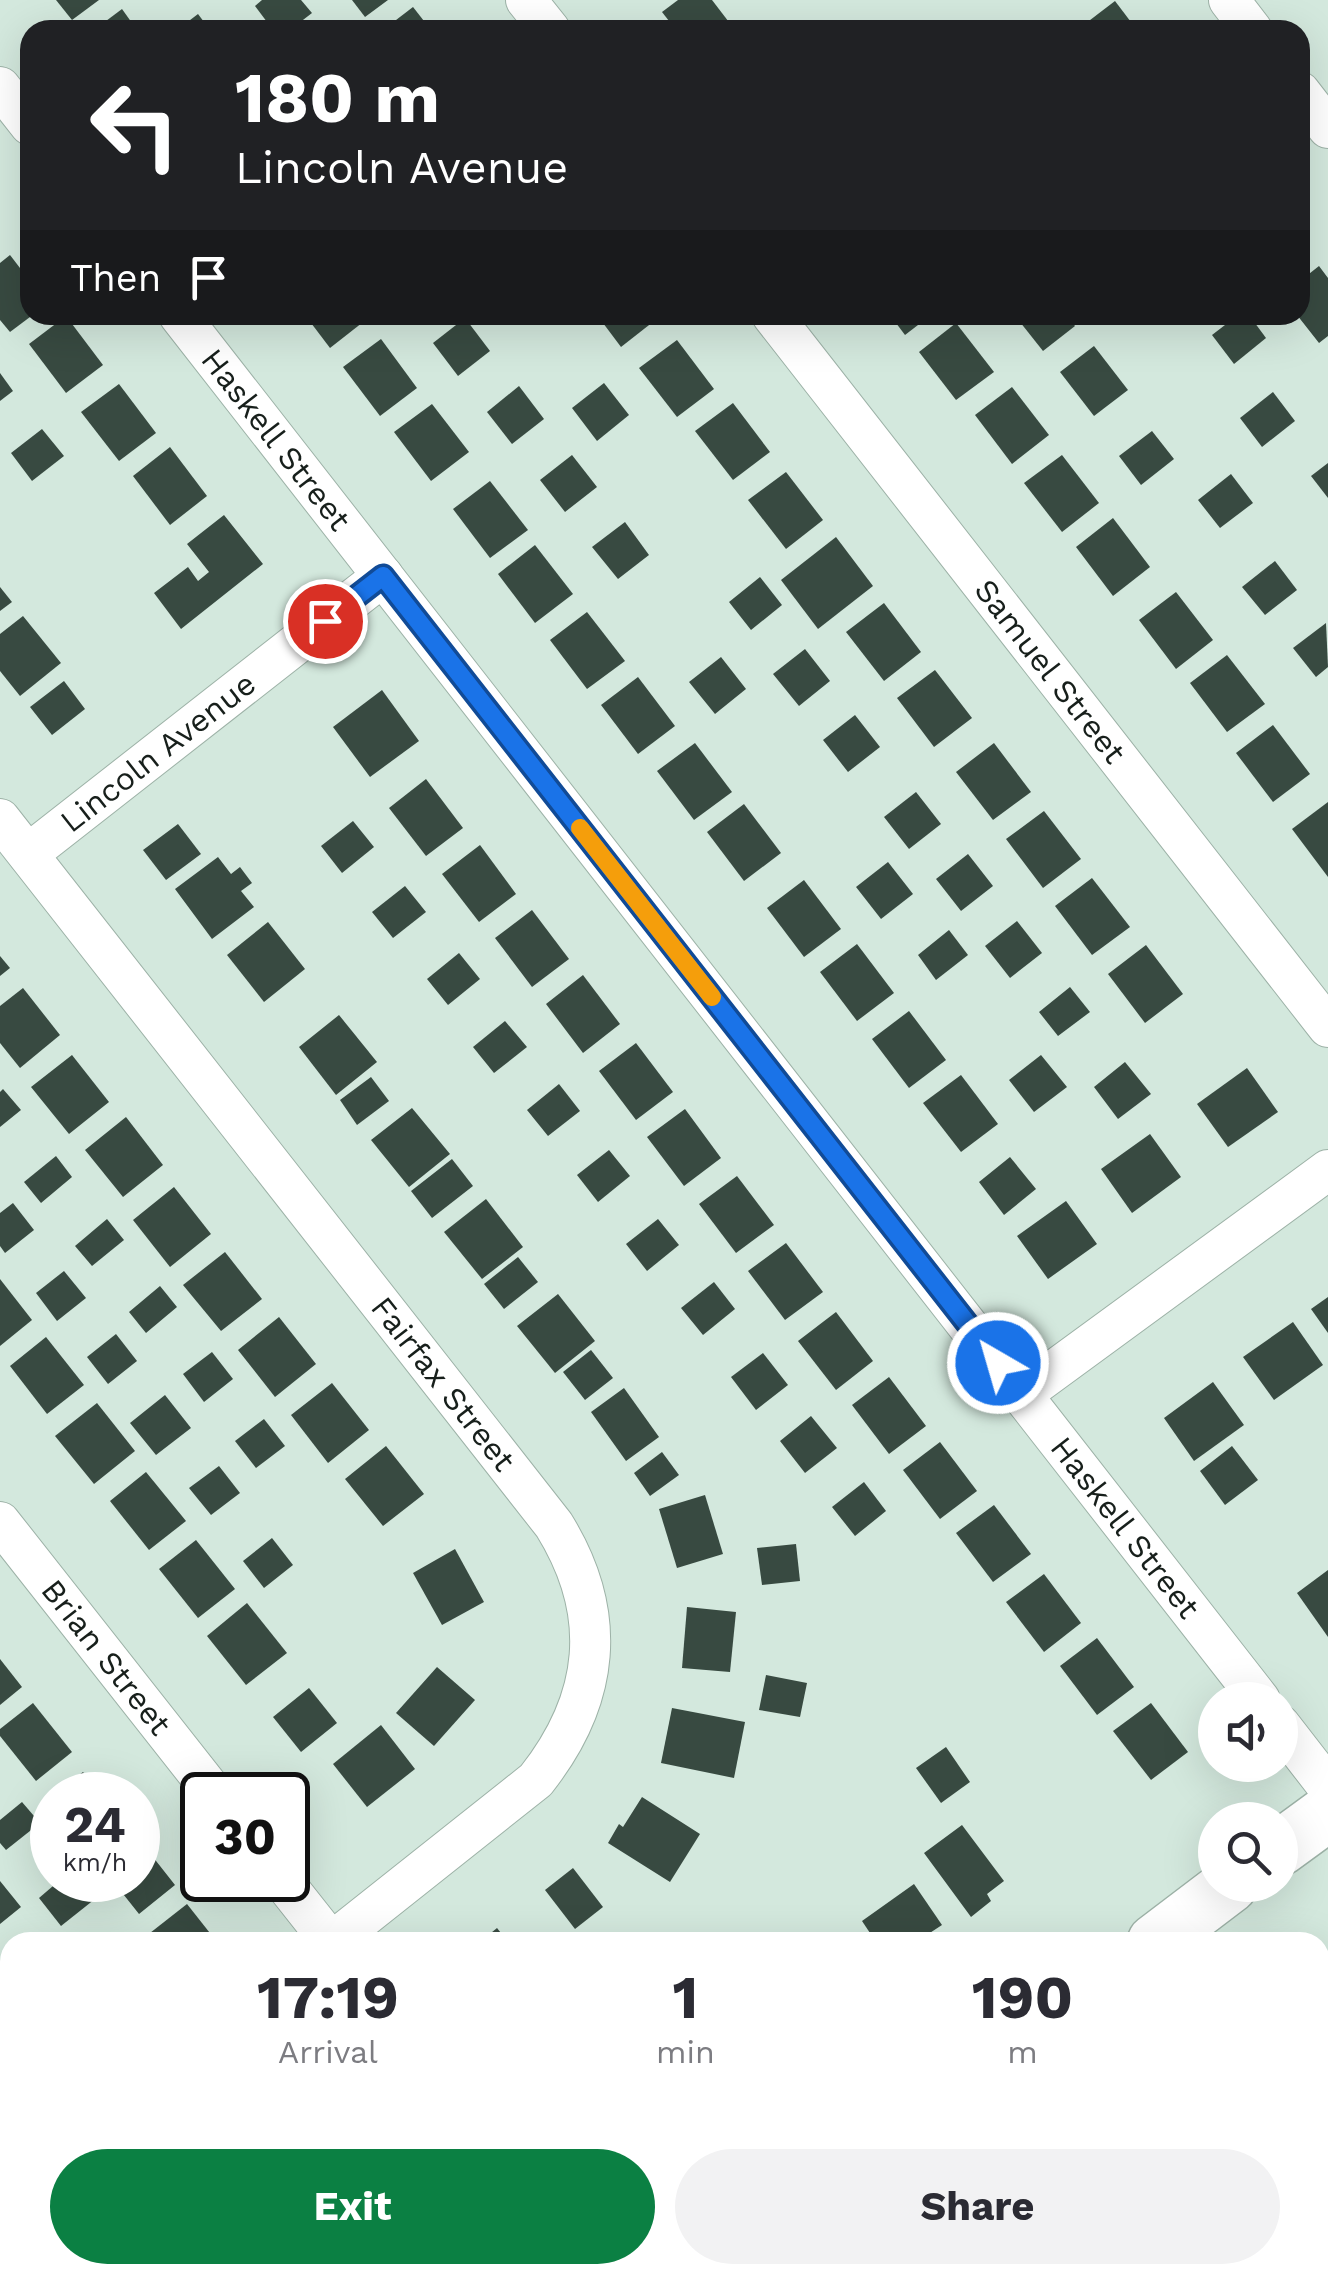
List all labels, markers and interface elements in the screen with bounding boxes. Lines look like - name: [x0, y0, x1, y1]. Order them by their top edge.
- text: 180 m: [235, 57, 440, 139]
- icon: left: [70, 60, 200, 190]
- text: Lincoln Avenue: [235, 141, 568, 194]
- icon: arrive: [181, 250, 236, 305]
- text: Then: [70, 256, 161, 300]
- street label: Haskell Street: [194, 341, 359, 538]
- street label: Samuel Street: [967, 572, 1134, 771]
- pin: [283, 579, 368, 664]
- icon: arrive: [298, 594, 353, 649]
- street label: Lincoln Avenue: [53, 664, 263, 840]
- street label: Fairfax Street: [363, 1289, 523, 1479]
- position arrow: [946, 1311, 1050, 1415]
- street label: Haskell Street: [1043, 1429, 1208, 1626]
- street label: Brian Street: [33, 1572, 179, 1743]
- map controls: [1198, 1682, 1298, 1902]
- button: sound: [1198, 1682, 1298, 1782]
- speed limit sign: 30: [180, 1772, 310, 1902]
- text: 24: [64, 1795, 126, 1854]
- button: search: [1198, 1802, 1298, 1902]
- text: km/h: [63, 1848, 127, 1877]
- text: 17:19: [257, 1962, 399, 2033]
- text: 1: [672, 1962, 698, 2033]
- text: 190: [972, 1962, 1073, 2033]
- text: Arrival: [278, 2033, 378, 2071]
- text: min: [656, 2033, 715, 2071]
- text: m: [1007, 2033, 1038, 2071]
- button: Exit: [50, 2149, 655, 2264]
- button: Share: [675, 2149, 1280, 2264]

